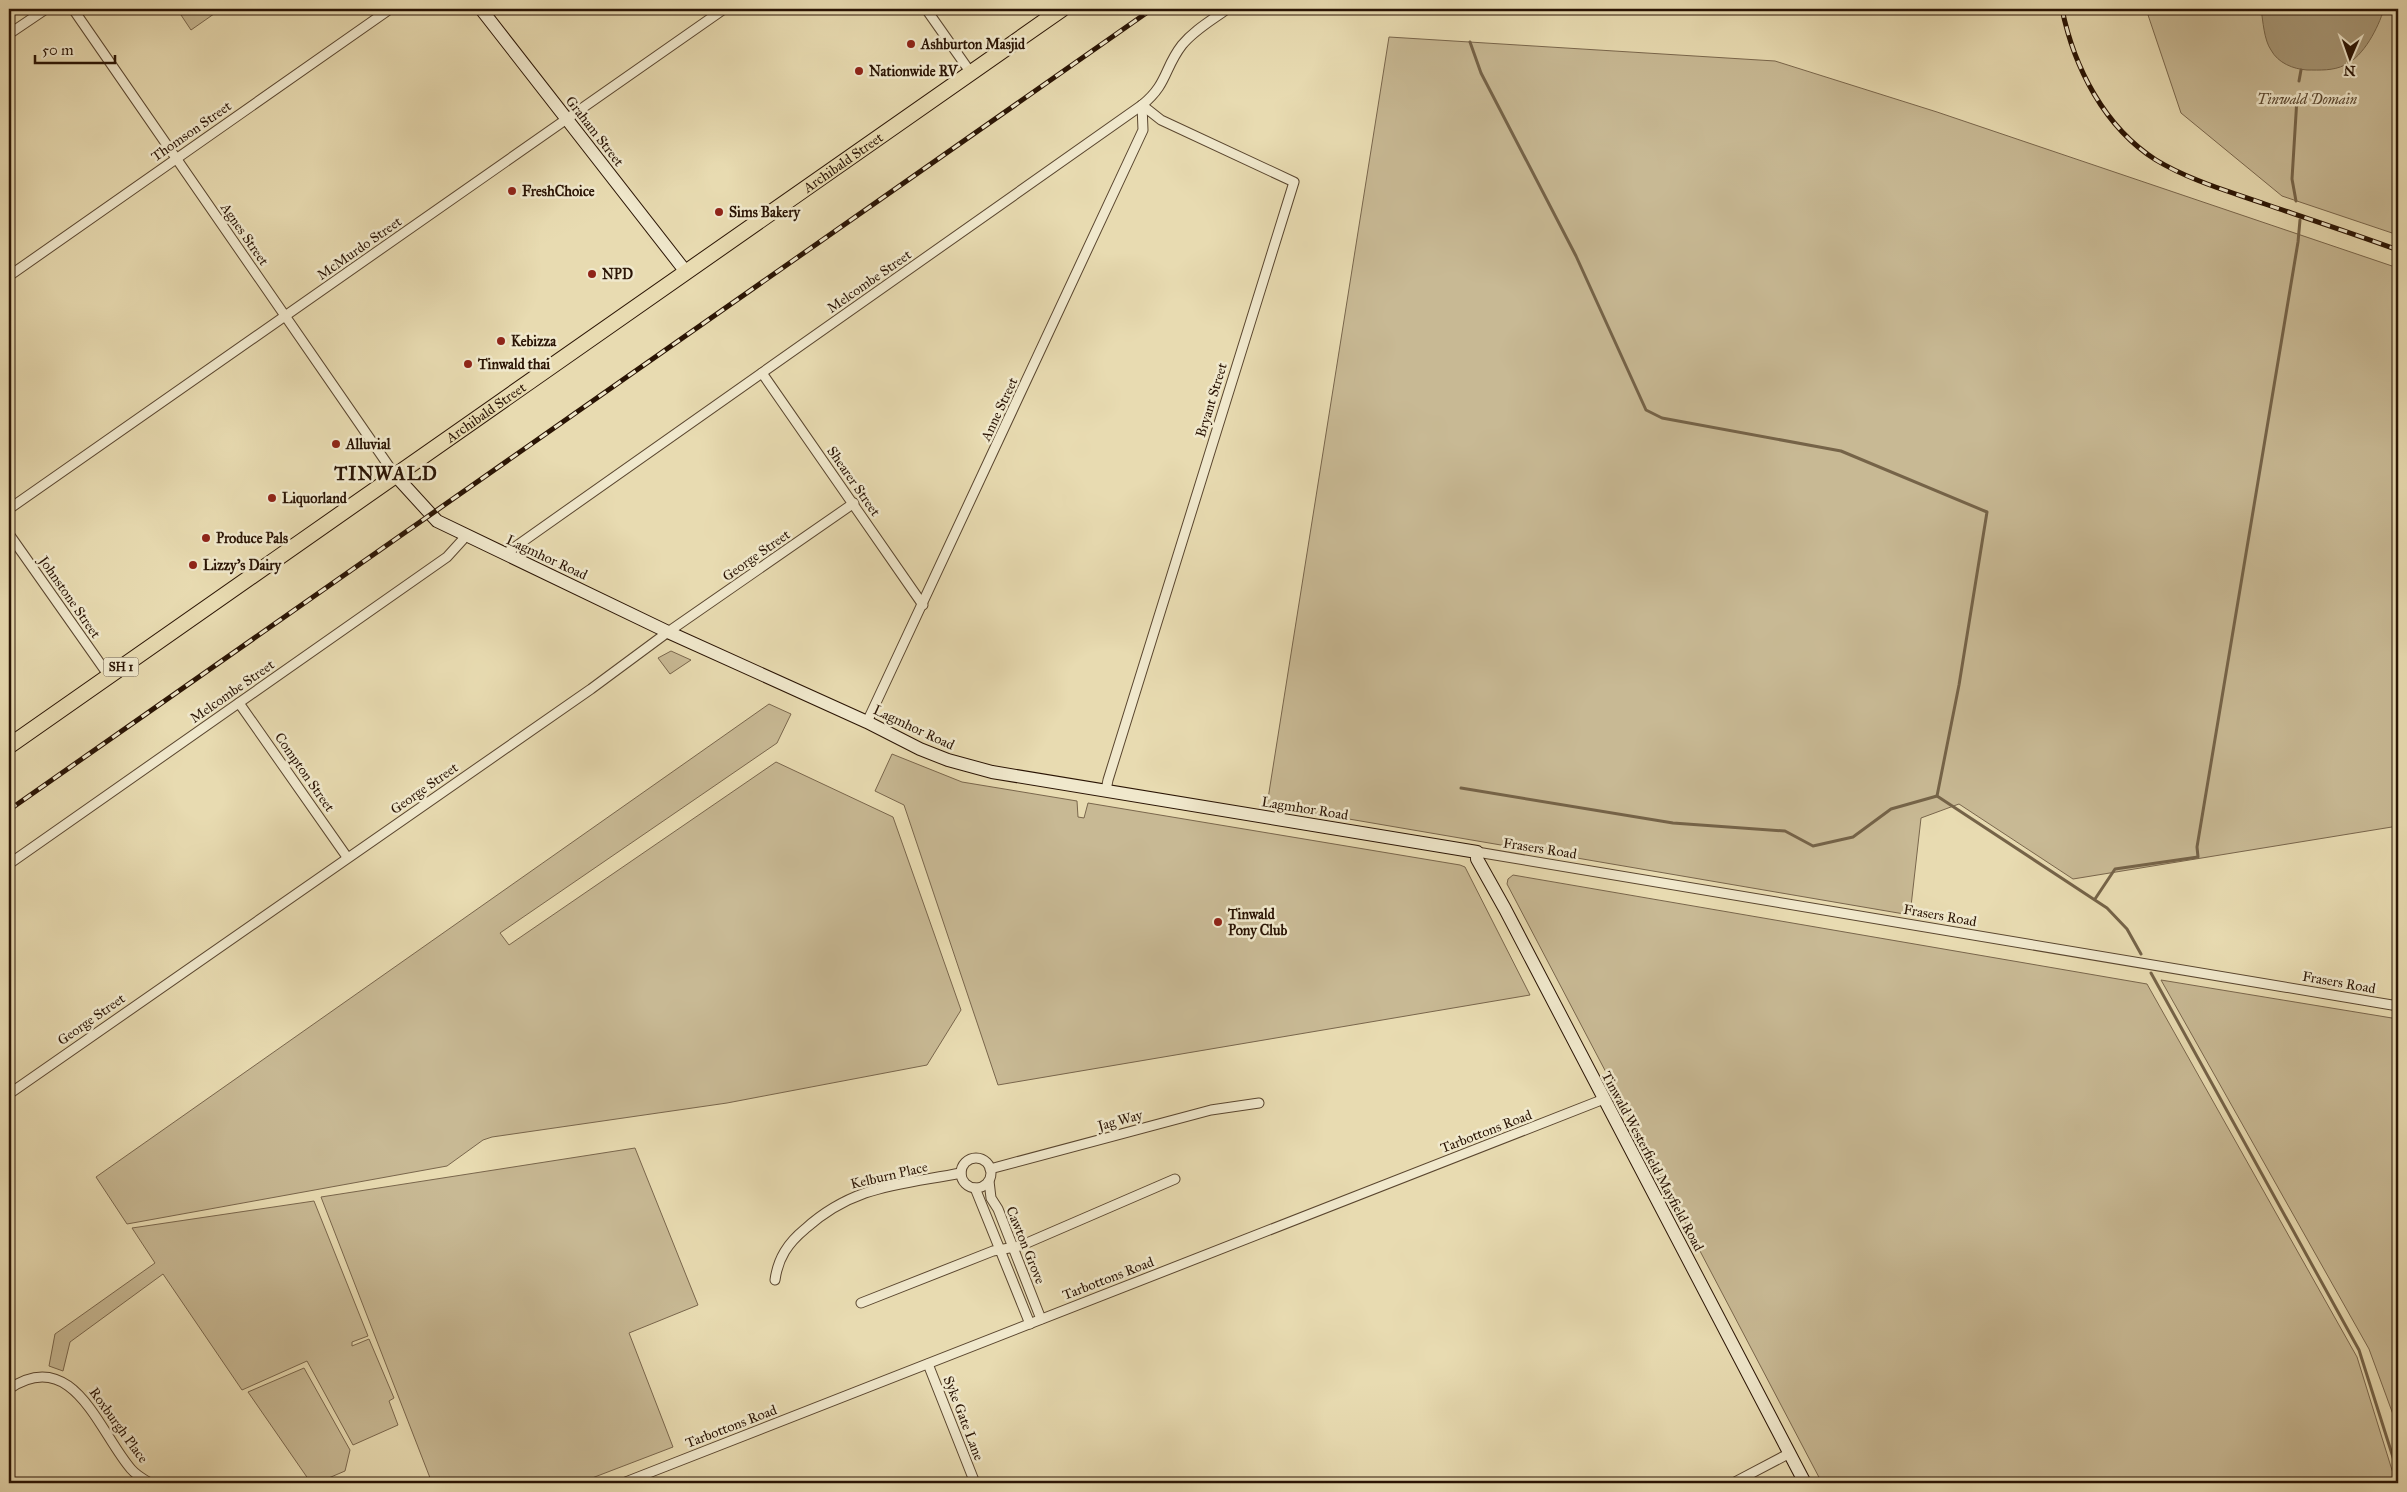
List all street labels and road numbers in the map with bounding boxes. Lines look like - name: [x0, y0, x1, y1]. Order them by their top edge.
- street label: Graham Street: [562, 93, 627, 170]
- street label: Thomson Street: [148, 98, 235, 165]
- street label: Archibald Street: [799, 129, 887, 197]
- street label: Agnes Street: [216, 199, 272, 269]
- street label: McMurdo Street: [314, 213, 405, 284]
- street label: Melcombe Street: [824, 246, 915, 317]
- street label: Bryant Street: [1192, 361, 1231, 440]
- street label: Anne Street: [977, 375, 1022, 445]
- street label: Archibald Street: [442, 379, 529, 447]
- street label: Shearer Street: [823, 443, 884, 520]
- street label: George Street: [719, 526, 793, 585]
- street label: Lagmhor Road: [504, 531, 590, 584]
- street label: Johnstone Street: [33, 551, 104, 642]
- street label: Melcombe Street: [187, 656, 278, 727]
- road number: SH 1: [104, 658, 138, 676]
- street label: Lagmhor Road: [871, 701, 957, 754]
- street label: Compton Street: [271, 729, 338, 815]
- street label: George Street: [387, 759, 461, 818]
- street label: Lagmhor Road: [1260, 793, 1349, 824]
- street label: Frasers Road: [1502, 834, 1578, 863]
- street label: Frasers Road: [1902, 901, 1978, 930]
- street label: Frasers Road: [2301, 968, 2377, 997]
- street label: George Street: [54, 990, 128, 1049]
- street label: Tinwald Westerfield Mayfield Road: [1598, 1068, 1707, 1254]
- street label: Jag Way: [1094, 1106, 1145, 1136]
- street label: Tarbottons Road: [1438, 1106, 1534, 1157]
- street label: Kelburn Place: [849, 1158, 930, 1193]
- street label: Cawton Grove: [1002, 1204, 1049, 1287]
- street label: Tarbottons Road: [1060, 1253, 1156, 1304]
- street label: Syke Gate Lane: [940, 1373, 988, 1463]
- street label: Roxburgh Place: [85, 1384, 152, 1467]
- street label: Tarbottons Road: [683, 1401, 779, 1452]

